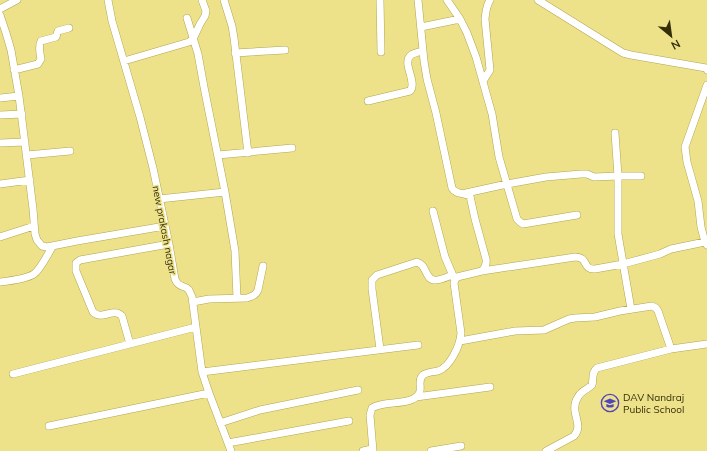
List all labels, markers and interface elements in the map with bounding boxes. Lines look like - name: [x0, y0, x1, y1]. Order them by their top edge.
- north arrow: [651, 16, 691, 56]
- text: N: [669, 37, 683, 53]
- street label: new prakash nagar: [150, 185, 180, 276]
- place label: DAV Nandraj Public School: [623, 391, 684, 416]
- school or university icon: DAV Nandraj Public School: [600, 393, 620, 413]

